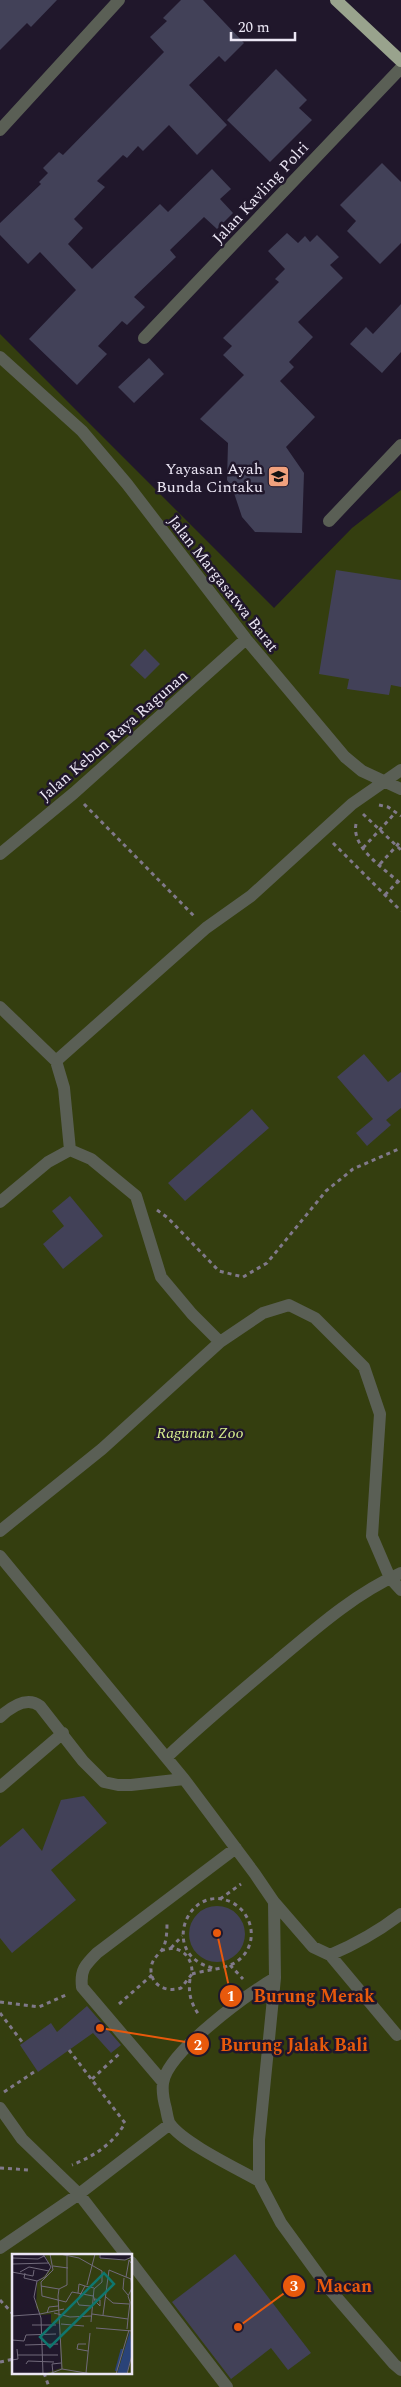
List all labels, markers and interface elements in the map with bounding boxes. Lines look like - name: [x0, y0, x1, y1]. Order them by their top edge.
- scale bar: [231, 10, 295, 42]
- text: 20 m: [238, 16, 270, 39]
- street label: Jalan Kavling Polri: [207, 136, 315, 249]
- place label: Yayasan Ayah Bunda Cintaku: [156, 457, 263, 499]
- school or university icon: Yayasan Ayah Bunda Cintaku: [267, 465, 291, 489]
- street label: Jalan Margasatwa Barat: [162, 510, 285, 657]
- street label: Jalan Kebun Raya Ragunan: [34, 664, 193, 807]
- park label: Ragunan Zoo: [156, 1421, 244, 1445]
- callout: Burung Merak: [218, 1979, 385, 2012]
- text: Burung Merak: [253, 1983, 375, 2010]
- text: 1: [227, 1985, 235, 2008]
- callout: Burung Jalak Bali: [185, 2028, 378, 2061]
- text: Burung Jalak Bali: [220, 2032, 368, 2059]
- text: 2: [194, 2034, 202, 2057]
- inset map: [12, 2254, 132, 2374]
- callout: Macan: [281, 2270, 382, 2303]
- text: Macan: [316, 2273, 372, 2300]
- text: 3: [290, 2275, 298, 2298]

